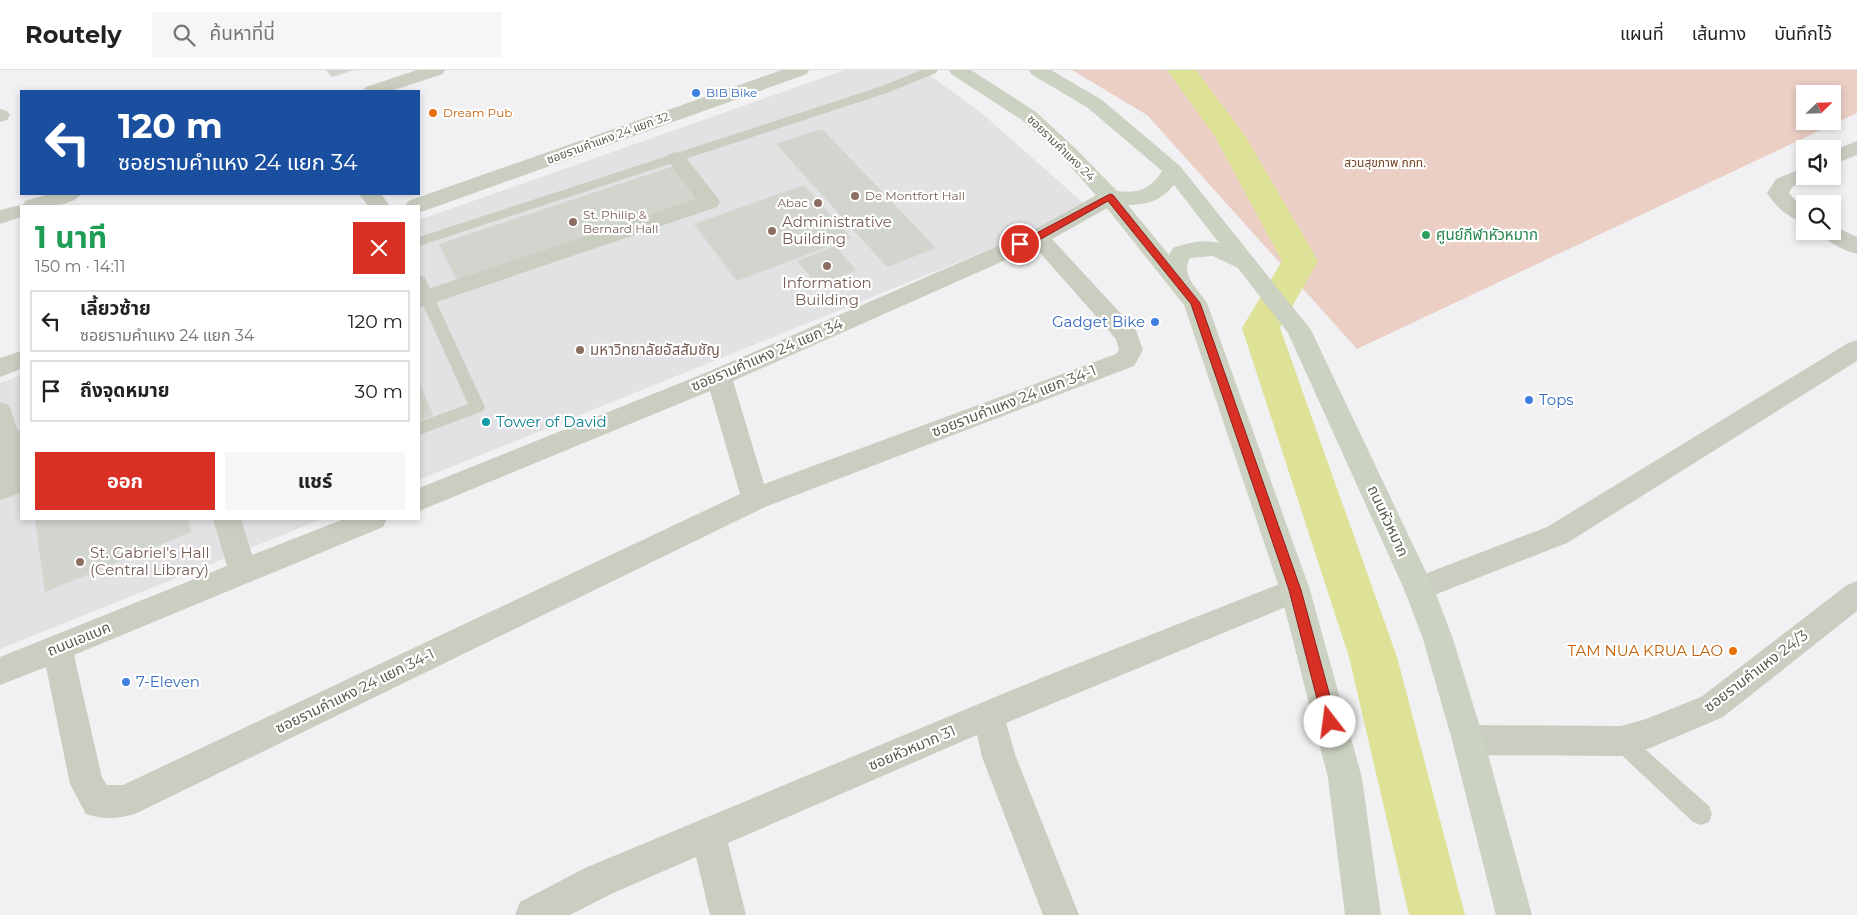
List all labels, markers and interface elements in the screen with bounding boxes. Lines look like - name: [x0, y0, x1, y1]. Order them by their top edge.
- search box: [152, 12, 502, 57]
- text: Routely: [25, 20, 122, 49]
- icon: search: [170, 21, 198, 49]
- text: ค้นหาที่นี่: [210, 22, 275, 45]
- text: แผนที่: [1620, 23, 1664, 45]
- text: เส้นทาง: [1692, 23, 1746, 45]
- text: บันทึกไว้: [1774, 23, 1832, 45]
- place label: BIB Bike: [706, 85, 757, 100]
- north arrow: [1796, 85, 1841, 130]
- map controls: [1796, 85, 1841, 240]
- marker: BIB Bike: [690, 87, 702, 99]
- text: 120 m: [118, 104, 223, 147]
- place label: Dream Pub: [443, 105, 512, 120]
- marker: Dream Pub: [427, 107, 439, 119]
- street label: ซอยรามคำแหง 24 แยก 32: [544, 108, 671, 167]
- icon: left: [35, 110, 100, 175]
- street label: ซอยรามคำแหง 24: [1024, 111, 1099, 184]
- button: sound: [1796, 140, 1841, 185]
- text: ซอยรามคำแหง 24 แยก 34: [118, 149, 358, 176]
- park label: สวนสุขภาพ กกท.: [1344, 155, 1426, 170]
- place label: De Montfort Hall: [865, 188, 965, 203]
- marker: De Montfort Hall: [849, 190, 861, 202]
- place label: Abac: [777, 195, 808, 210]
- button: search: [1796, 195, 1841, 240]
- marker: Abac: [812, 197, 824, 209]
- place label: St. Philip & Bernard Hall: [583, 207, 658, 236]
- place label: Administrative Building: [782, 212, 892, 248]
- marker: St. Philip & Bernard Hall: [567, 216, 579, 228]
- text: 1 นาที: [35, 219, 107, 256]
- button: close: [353, 222, 405, 274]
- pin: [999, 223, 1041, 265]
- marker: Administrative Building: [766, 225, 778, 237]
- place label: ศูนย์กีฬาหัวหมาก: [1436, 225, 1538, 244]
- marker: ศูนย์กีฬาหัวหมาก: [1420, 229, 1432, 241]
- icon: arrive: [1006, 230, 1034, 258]
- text: 150 m · 14:11: [35, 257, 125, 276]
- marker: Information Building: [821, 260, 833, 272]
- place label: Information Building: [782, 273, 872, 309]
- text: เลี้ยวซ้าย: [80, 297, 151, 320]
- icon: left: [37, 307, 65, 335]
- text: 120 m: [348, 310, 403, 333]
- place label: Gadget Bike: [1052, 312, 1145, 331]
- street label: ซอยรามคำแหง 24 แยก 34: [688, 314, 846, 395]
- marker: Gadget Bike: [1149, 316, 1161, 328]
- text: ซอยรามคำแหง 24 แยก 34: [80, 326, 254, 345]
- place label: มหาวิทยาลัยอัสสัมชัญ: [590, 340, 720, 359]
- marker: มหาวิทยาลัยอัสสัมชัญ: [574, 344, 586, 356]
- street label: ซอยรามคำแหง 24 แยก 34-1: [929, 360, 1099, 441]
- icon: arrive: [37, 377, 65, 405]
- text: ถึงจุดหมาย: [80, 379, 170, 402]
- text: 30 m: [355, 380, 403, 403]
- place label: Tops: [1539, 390, 1574, 409]
- marker: Tops: [1523, 394, 1535, 406]
- place label: Tower of David: [496, 412, 607, 431]
- marker: Tower of David: [480, 416, 492, 428]
- button: ออก: [35, 452, 215, 510]
- button: แชร์: [225, 452, 405, 510]
- street label: ถนนหัวหมาก: [1364, 482, 1413, 560]
- place label: St. Gabriel's Hall (Central Library): [90, 543, 210, 579]
- marker: St. Gabriel's Hall (Central Library): [74, 556, 86, 568]
- street label: ถนนเอแบค: [44, 617, 113, 660]
- street label: ซอยรามคำแหง 24/3: [1700, 625, 1811, 716]
- place label: TAM NUA KRUA LAO: [1567, 641, 1723, 660]
- street label: ซอยรามคำแหง 24 แยก 34-1: [272, 644, 437, 737]
- marker: TAM NUA KRUA LAO: [1727, 645, 1739, 657]
- place label: 7-Eleven: [136, 672, 200, 691]
- marker: 7-Eleven: [120, 676, 132, 688]
- position arrow: [1303, 695, 1355, 747]
- street label: ซอยหัวหมาก 31: [865, 721, 958, 774]

